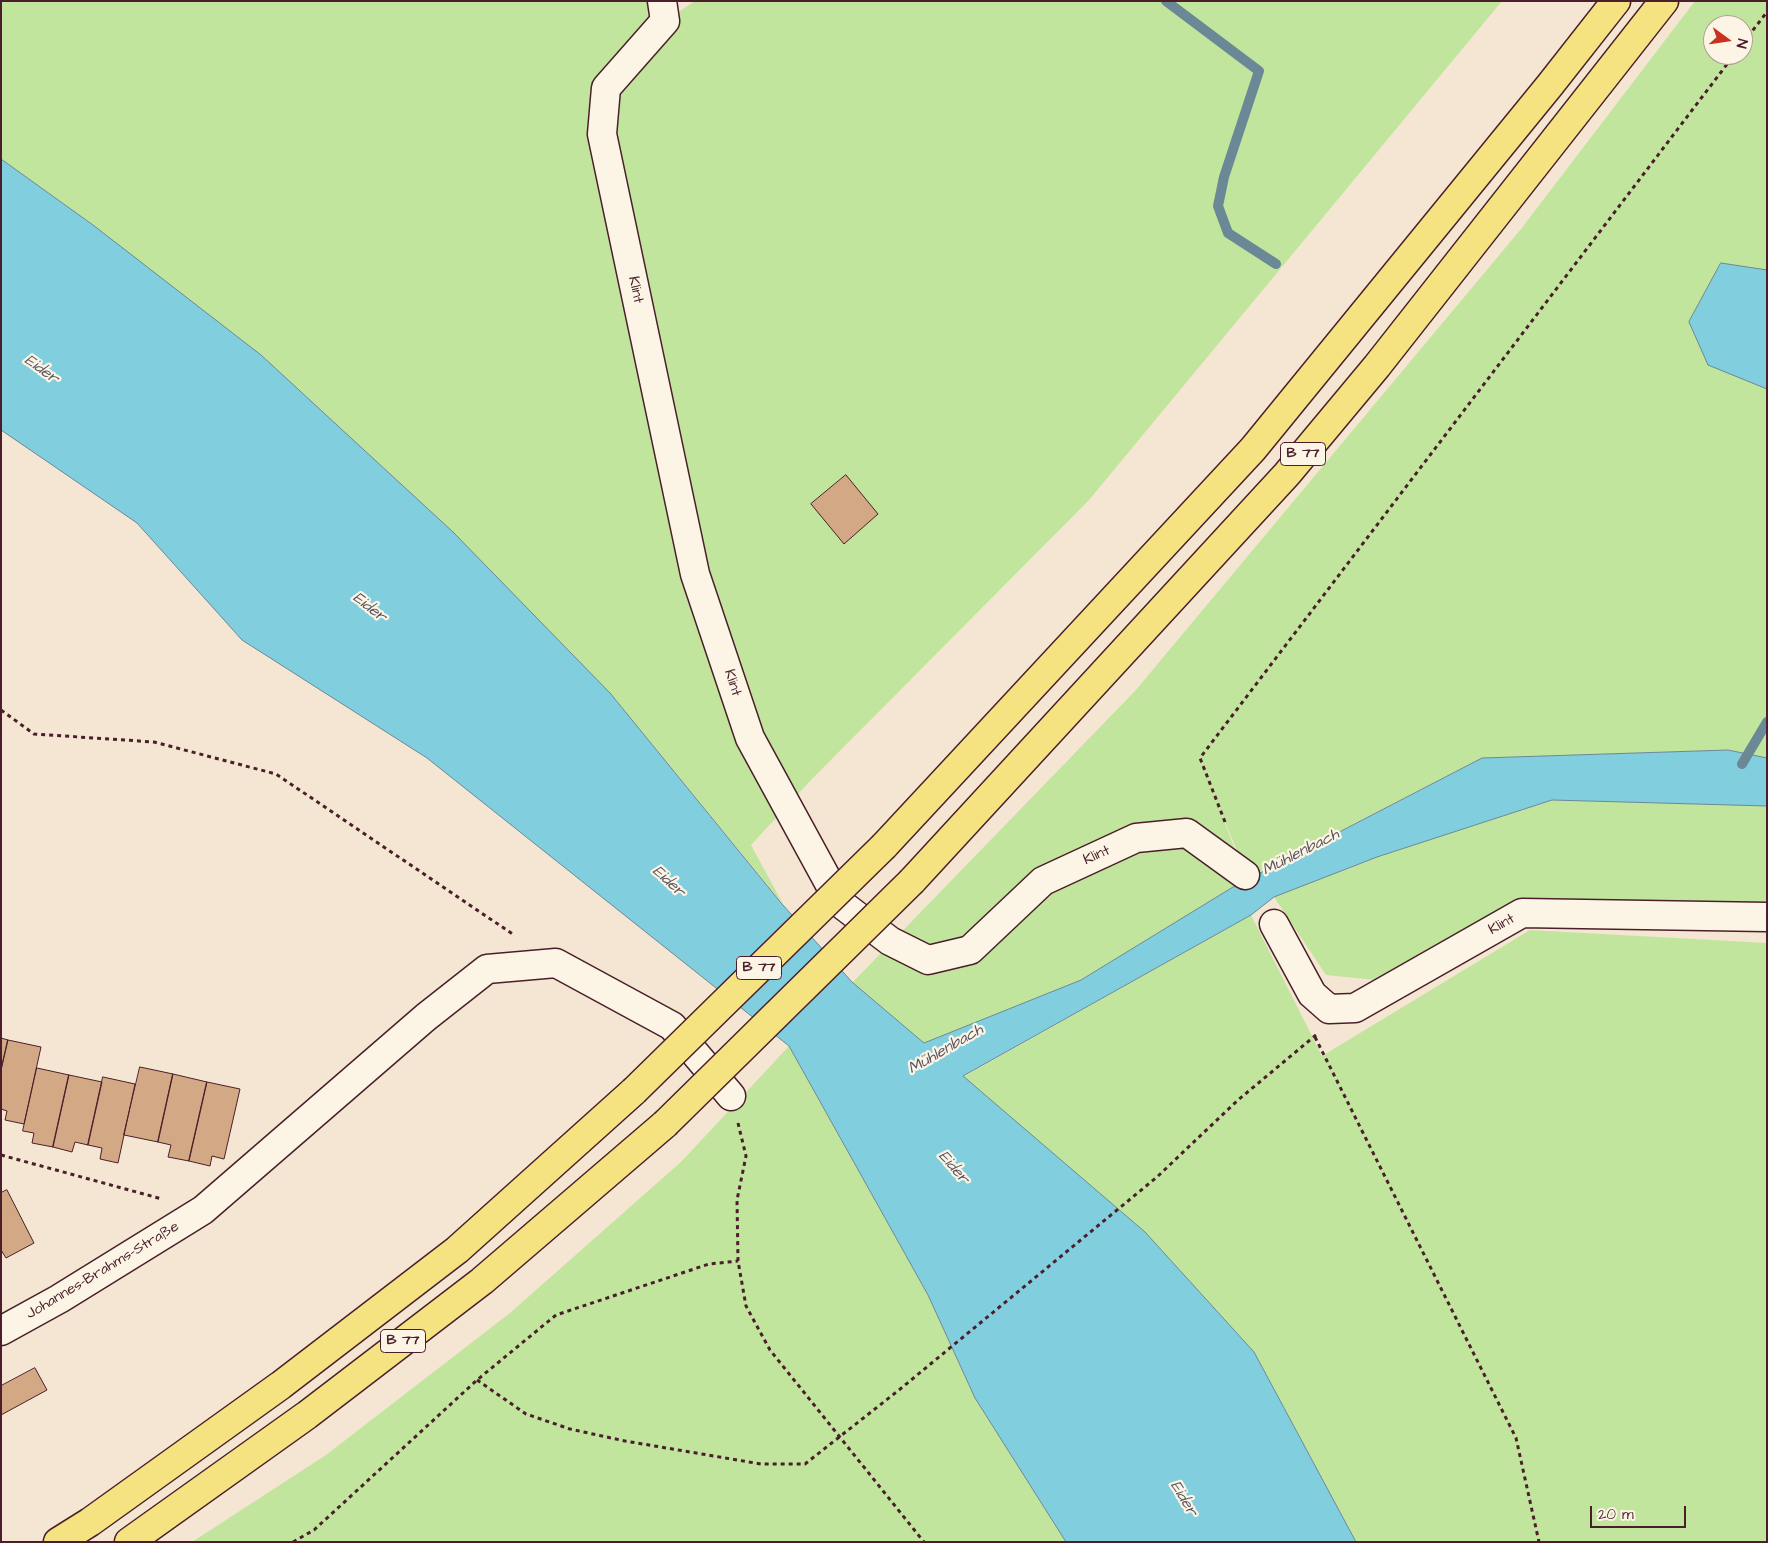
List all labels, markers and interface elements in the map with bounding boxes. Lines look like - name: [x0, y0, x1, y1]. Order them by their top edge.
- north arrow: [1703, 15, 1753, 65]
- text: N: [1731, 37, 1752, 50]
- street label: Klint: [623, 275, 647, 305]
- water label: Eider: [20, 351, 62, 389]
- road number: B 77: [1280, 442, 1326, 466]
- water label: Eider: [348, 589, 390, 627]
- street label: Klint: [719, 667, 745, 699]
- water label: Mühlenbach: [1259, 825, 1343, 881]
- street label: Klint: [1081, 842, 1113, 870]
- water label: Eider: [648, 862, 688, 902]
- street label: Klint: [1486, 910, 1518, 940]
- road number: B 77: [736, 956, 782, 980]
- water label: Mühlenbach: [905, 1021, 987, 1079]
- water label: Eider: [933, 1148, 973, 1188]
- street label: Johannes-Brahms-Straße: [23, 1218, 183, 1324]
- road number: B 77: [380, 1330, 426, 1352]
- water label: Eider: [1165, 1478, 1201, 1520]
- scale bar: [1593, 1496, 1689, 1528]
- text: 20 m: [1598, 1504, 1634, 1525]

